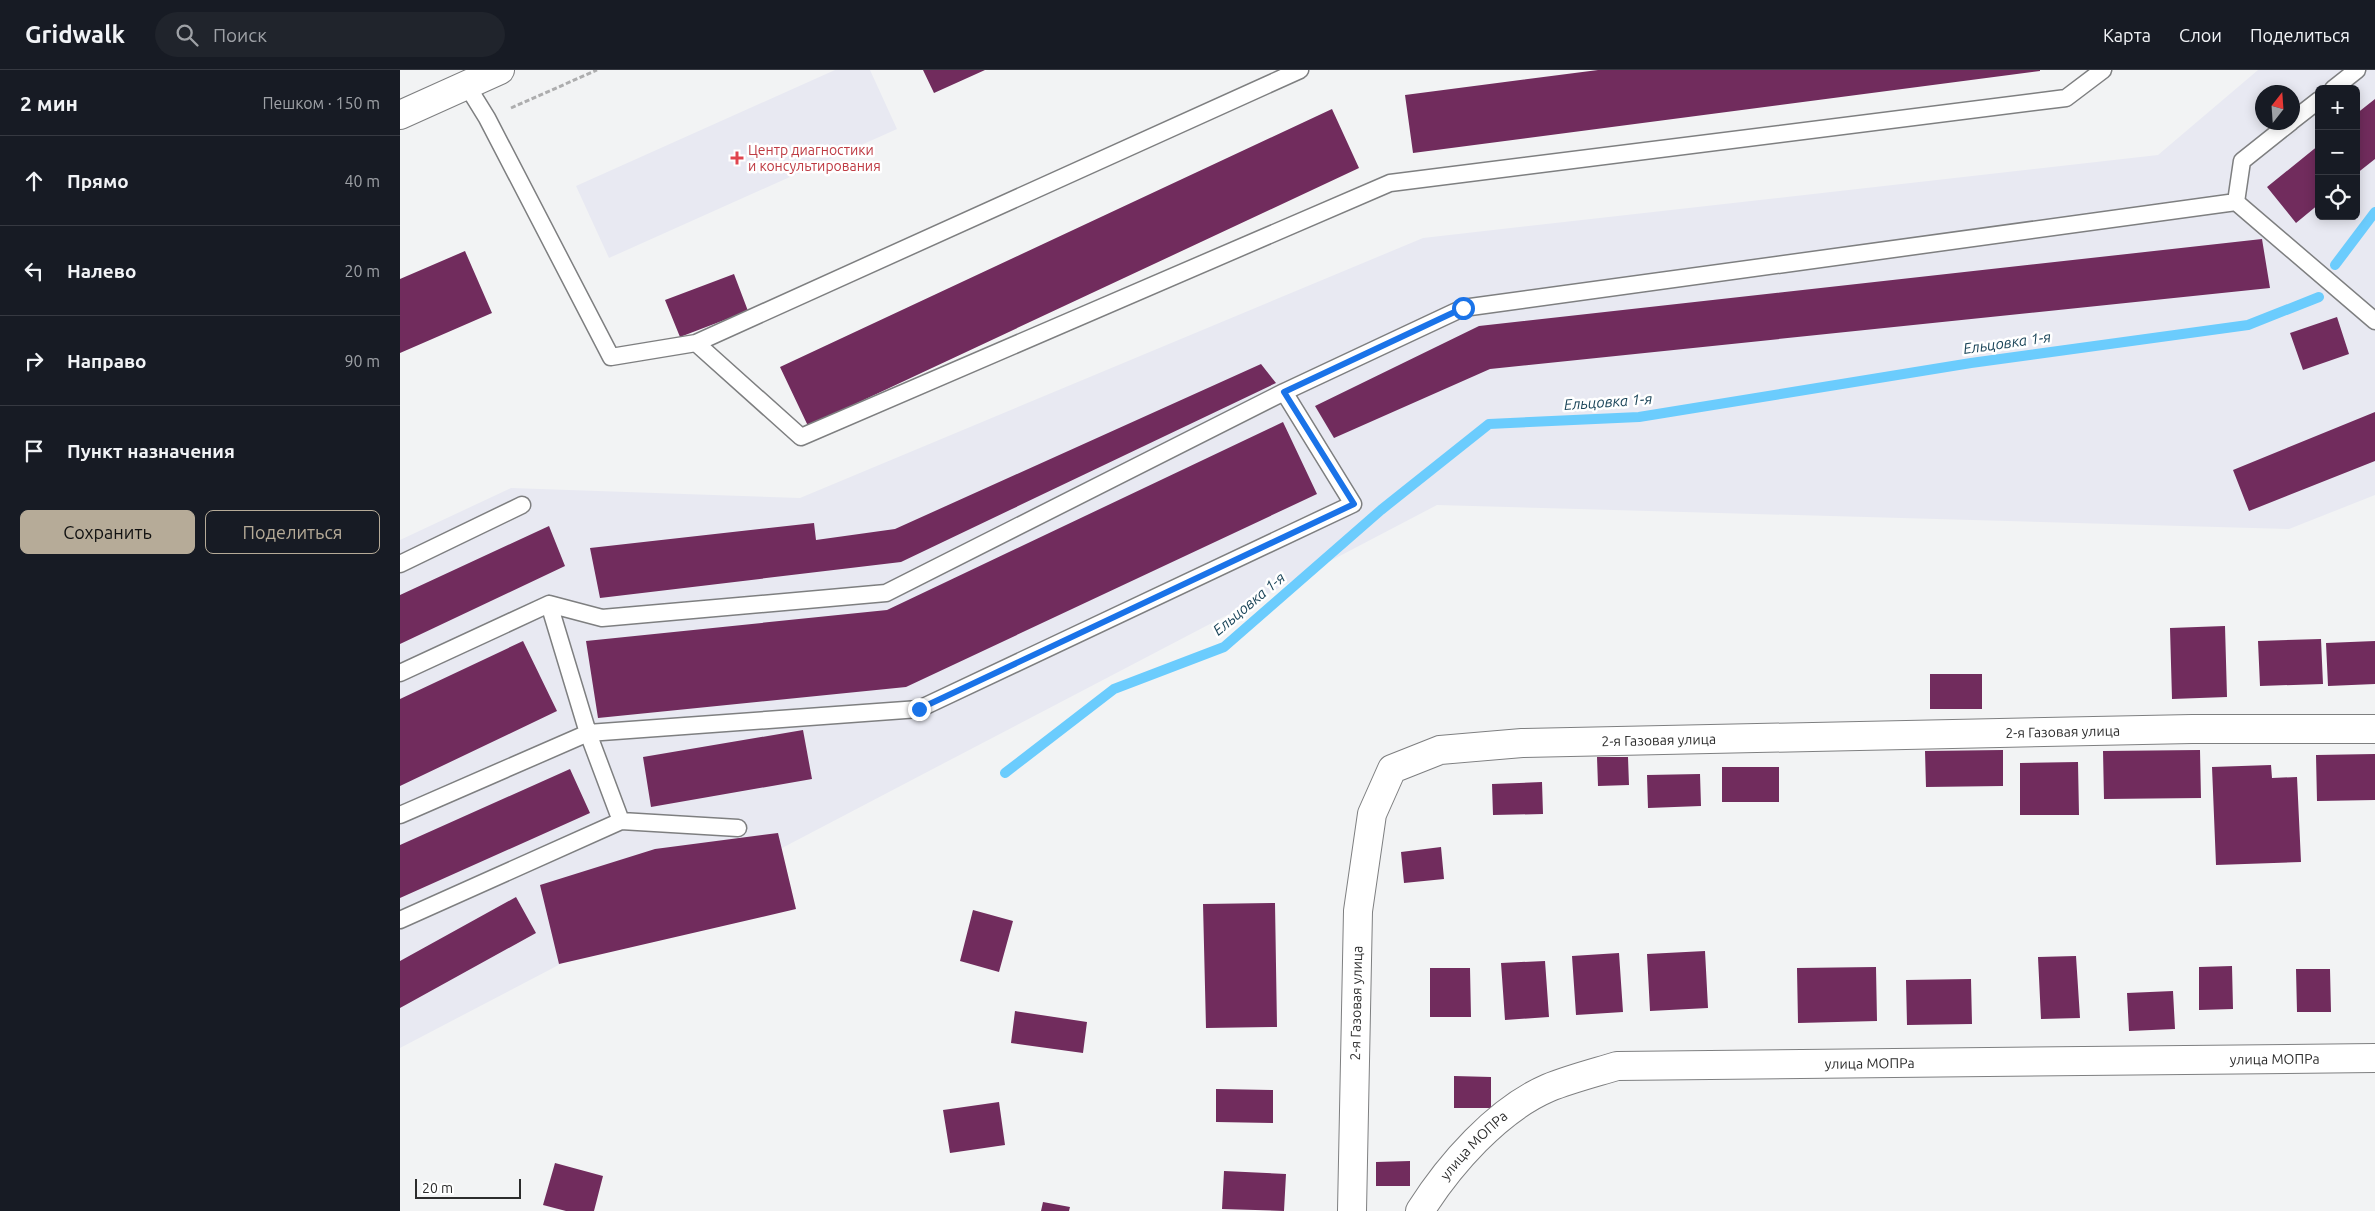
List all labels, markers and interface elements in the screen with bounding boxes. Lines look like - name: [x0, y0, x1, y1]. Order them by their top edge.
- search box: [155, 12, 505, 57]
- text: Gridwalk: [25, 21, 125, 48]
- icon: search: [173, 21, 201, 49]
- text: Поиск: [213, 24, 267, 46]
- text: Карта: [2103, 25, 2151, 45]
- text: Слои: [2179, 25, 2222, 45]
- text: Поделиться: [2250, 25, 2350, 45]
- north arrow: [2255, 85, 2300, 130]
- map controls: [2315, 85, 2360, 220]
- button: +: [2315, 85, 2360, 130]
- text: 2 мин: [20, 91, 78, 115]
- text: Пешком · 150 m: [262, 94, 380, 112]
- button: −: [2315, 130, 2360, 175]
- place label: Центр диагностики и консультирования: [748, 142, 881, 174]
- marker: Центр диагностики и консультирования: [730, 151, 744, 165]
- icon: ahead: [20, 167, 48, 195]
- text: Прямо: [67, 170, 129, 192]
- text: 40 m: [344, 172, 380, 190]
- button: locate: [2315, 175, 2360, 220]
- icon: left: [20, 257, 48, 285]
- text: Налево: [67, 260, 136, 282]
- text: 20 m: [344, 262, 380, 280]
- route start: [1452, 297, 1475, 320]
- water label: Ельцовка 1-я: [1962, 328, 2052, 357]
- icon: right: [20, 347, 48, 375]
- text: Направо: [67, 350, 147, 372]
- text: 90 m: [344, 352, 380, 370]
- water label: Ельцовка 1-я: [1563, 390, 1653, 413]
- icon: arrive: [20, 437, 48, 465]
- text: Пункт назначения: [67, 440, 235, 462]
- button: Сохранить: [20, 510, 195, 554]
- button: Поделиться: [205, 510, 380, 554]
- water label: Ельцовка 1-я: [1209, 569, 1288, 639]
- route end: [908, 698, 931, 721]
- street label: 2-я Газовая улица: [2005, 723, 2120, 741]
- street label: 2-я Газовая улица: [1601, 731, 1716, 749]
- street label: 2-я Газовая улица: [1347, 946, 1365, 1061]
- street label: улица МОПРа: [2230, 1051, 2320, 1068]
- street label: улица МОПРа: [1825, 1055, 1915, 1072]
- street label: улица МОПРа: [1437, 1108, 1510, 1183]
- scale bar: [415, 1176, 521, 1199]
- text: 20 m: [422, 1180, 453, 1196]

